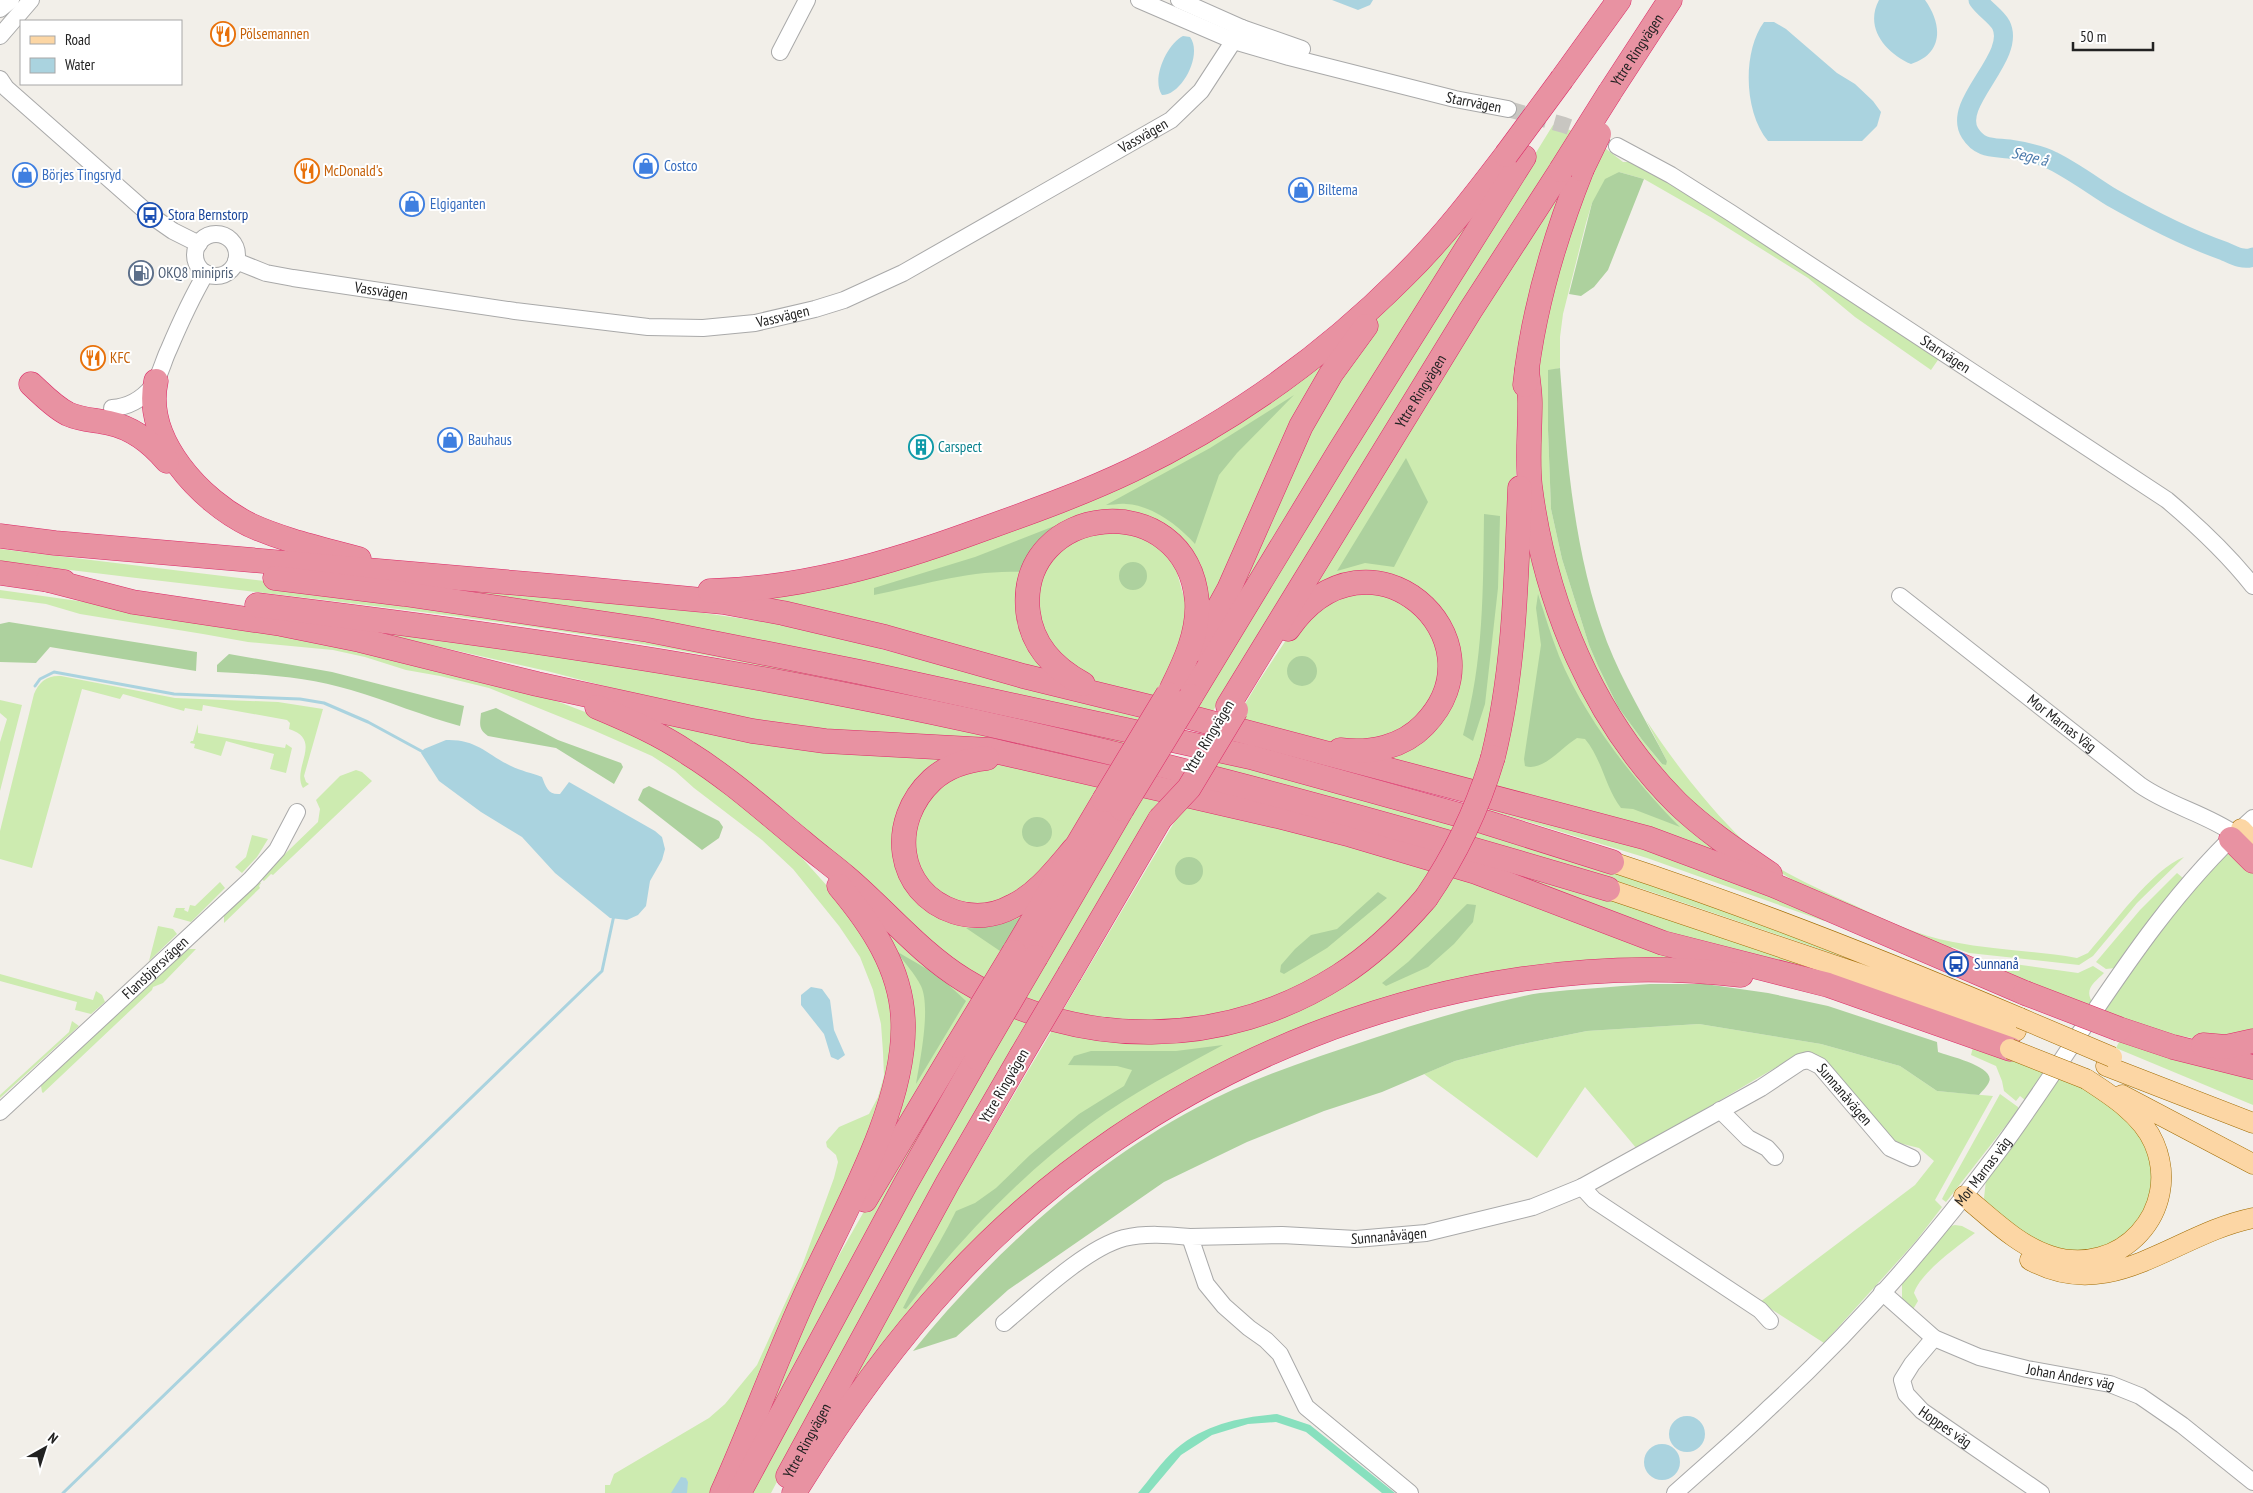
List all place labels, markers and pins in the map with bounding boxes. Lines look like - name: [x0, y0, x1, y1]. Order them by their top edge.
- restaurant icon: Pölsemannen: [210, 21, 236, 47]
- place label: Pölsemannen: [240, 24, 309, 43]
- shop icon: Costco: [633, 153, 659, 179]
- place label: Costco: [664, 156, 698, 175]
- restaurant icon: McDonald's: [294, 158, 320, 184]
- place label: McDonald's: [324, 161, 383, 180]
- shop icon: Börjes Tingsryd: [12, 162, 38, 188]
- place label: Börjes Tingsryd: [42, 165, 121, 184]
- shop icon: Biltema: [1288, 177, 1314, 203]
- place label: Biltema: [1318, 180, 1358, 199]
- shop icon: Elgiganten: [399, 191, 425, 217]
- place label: Elgiganten: [430, 194, 486, 213]
- bus stop icon: Stora Bernstorp: [137, 202, 163, 228]
- place label: Stora Bernstorp: [168, 205, 248, 224]
- fuel station icon: OKQ8 minipris: [128, 260, 154, 286]
- place label: OKQ8 minipris: [158, 263, 233, 282]
- restaurant icon: KFC: [80, 345, 106, 371]
- place label: KFC: [110, 348, 131, 367]
- shop icon: Bauhaus: [437, 427, 463, 453]
- place label: Bauhaus: [468, 430, 512, 449]
- building icon: Carspect: [908, 434, 934, 460]
- place label: Carspect: [938, 437, 982, 456]
- bus stop icon: Sunnanå: [1943, 951, 1969, 977]
- place label: Sunnanå: [1974, 954, 2019, 973]

